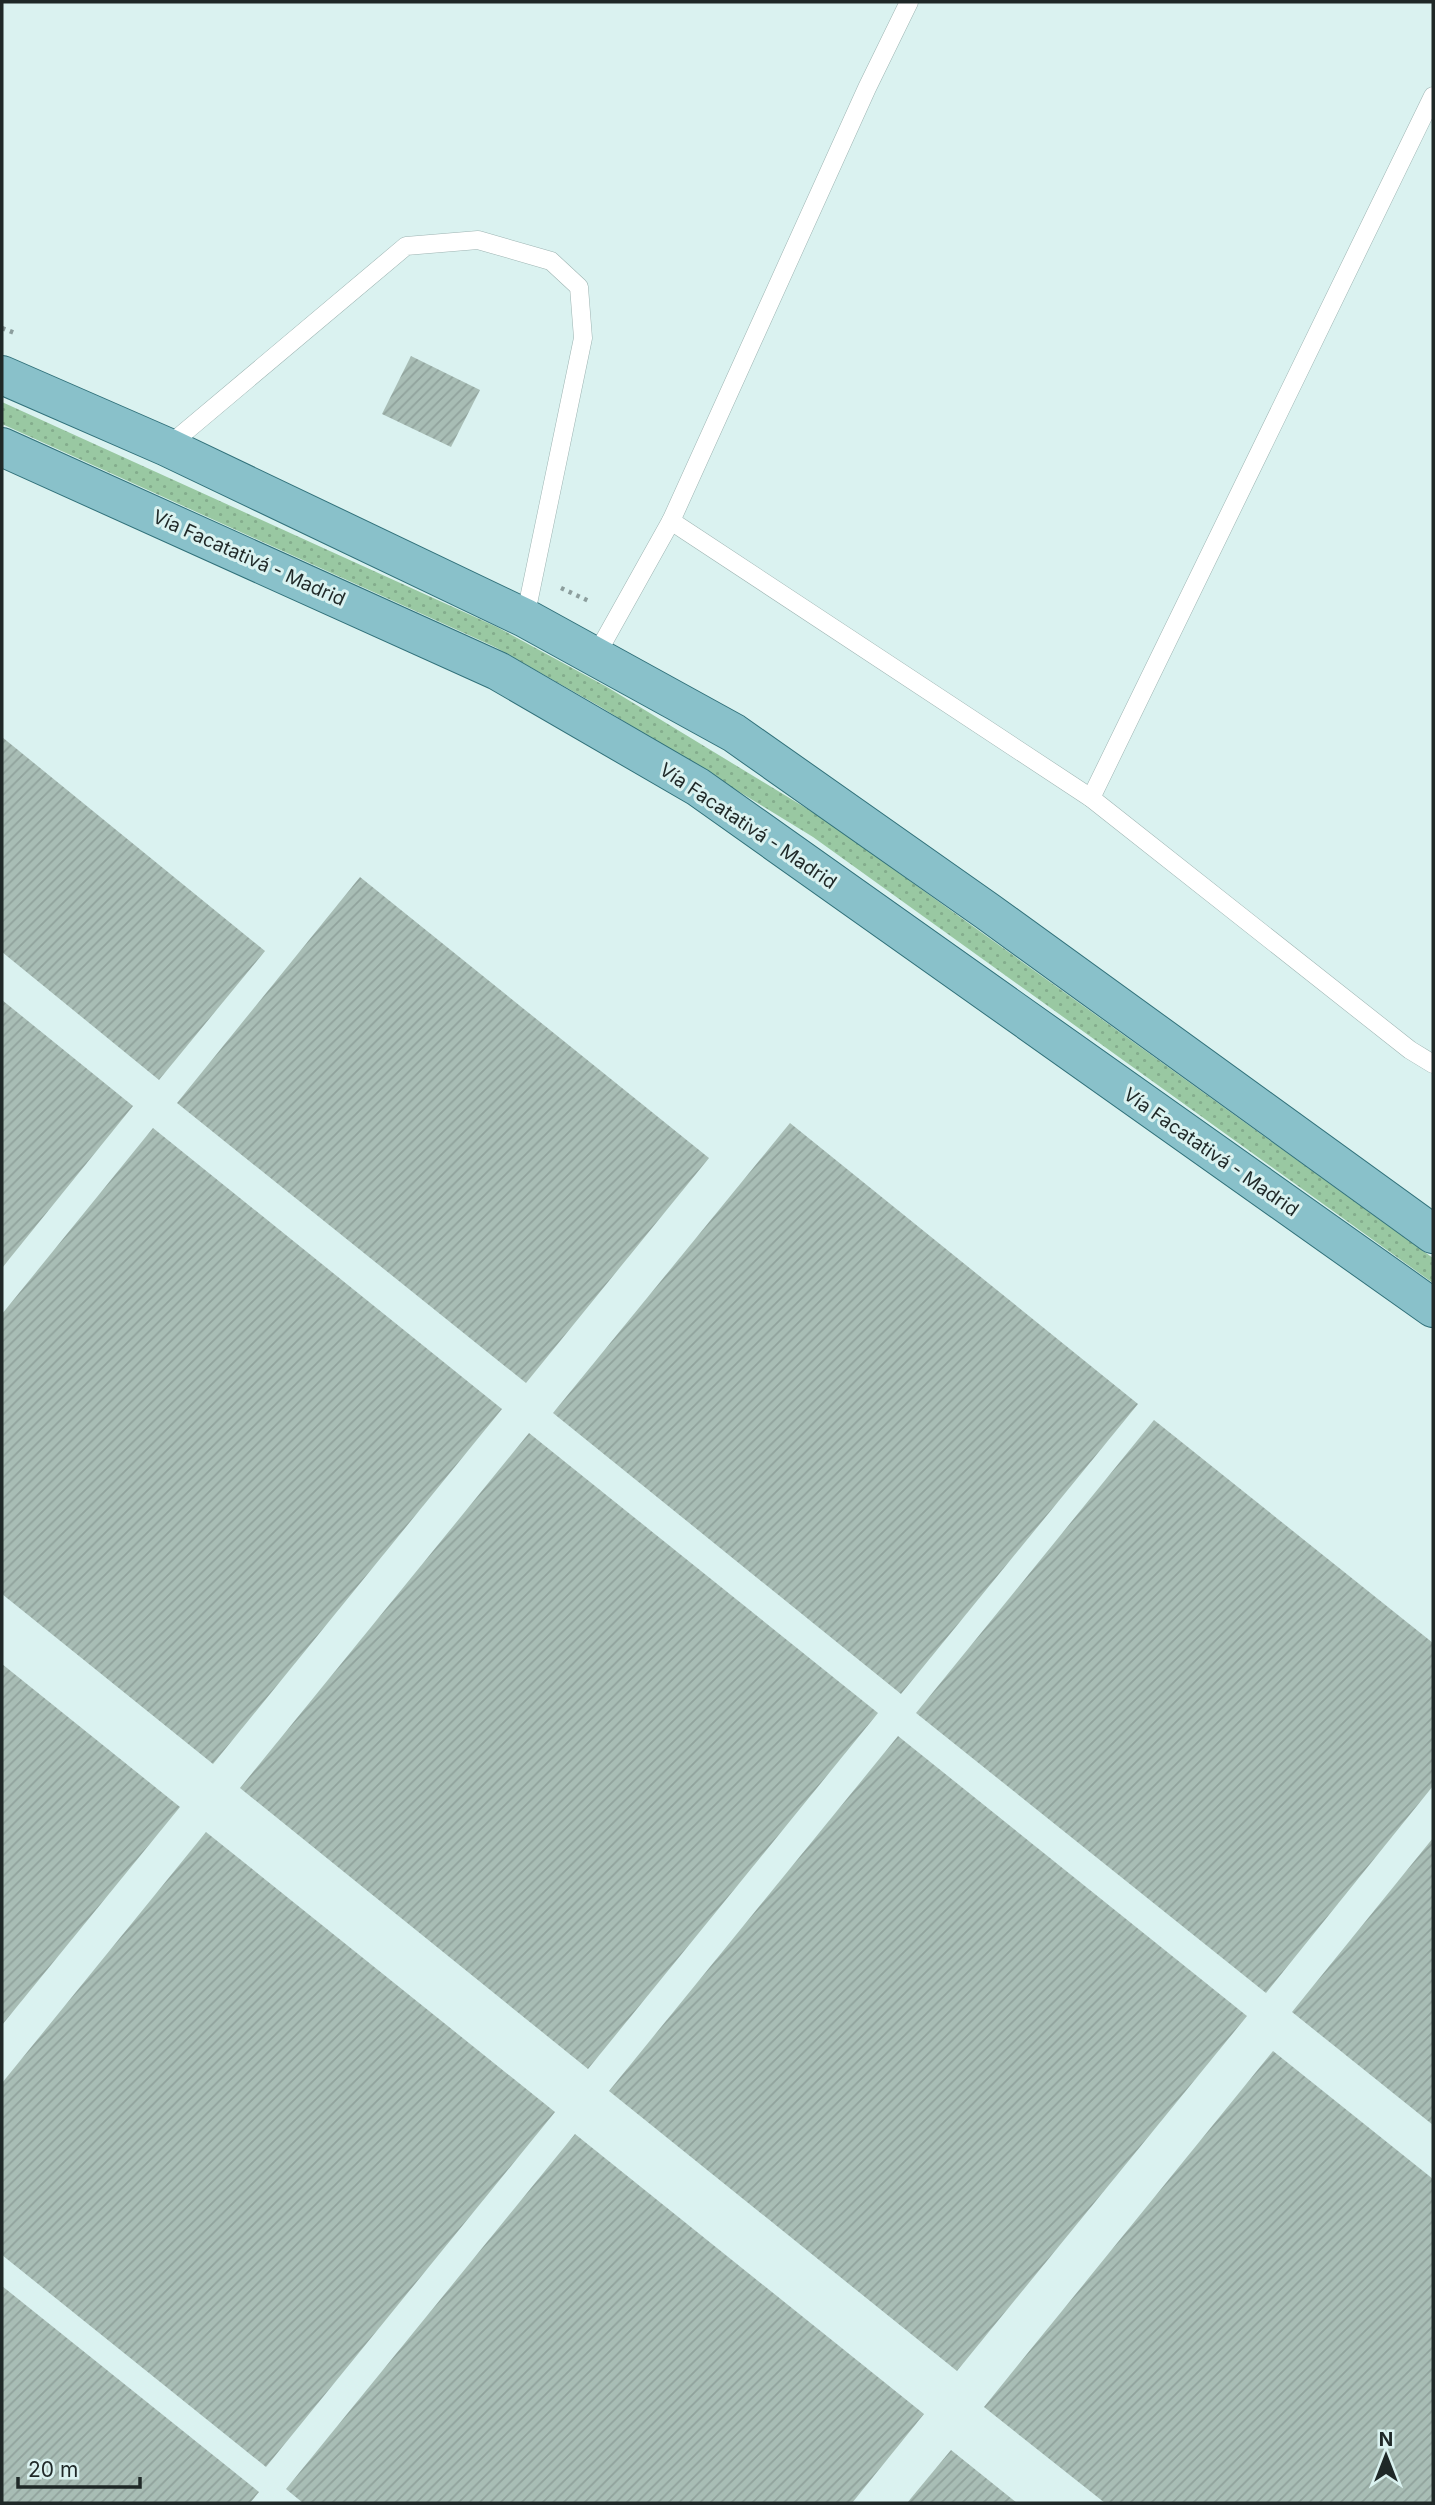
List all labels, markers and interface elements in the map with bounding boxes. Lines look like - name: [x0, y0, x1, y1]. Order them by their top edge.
- street label: Vía Facatativá - Madrid: [149, 505, 349, 611]
- street label: Vía Facatativá - Madrid: [655, 758, 841, 894]
- street label: Vía Facatativá - Madrid: [1119, 1083, 1303, 1221]
- north arrow: [1351, 2421, 1421, 2491]
- text: N: [1379, 2428, 1393, 2451]
- scale bar: [18, 2446, 140, 2490]
- text: 20 m: [28, 2457, 78, 2482]

